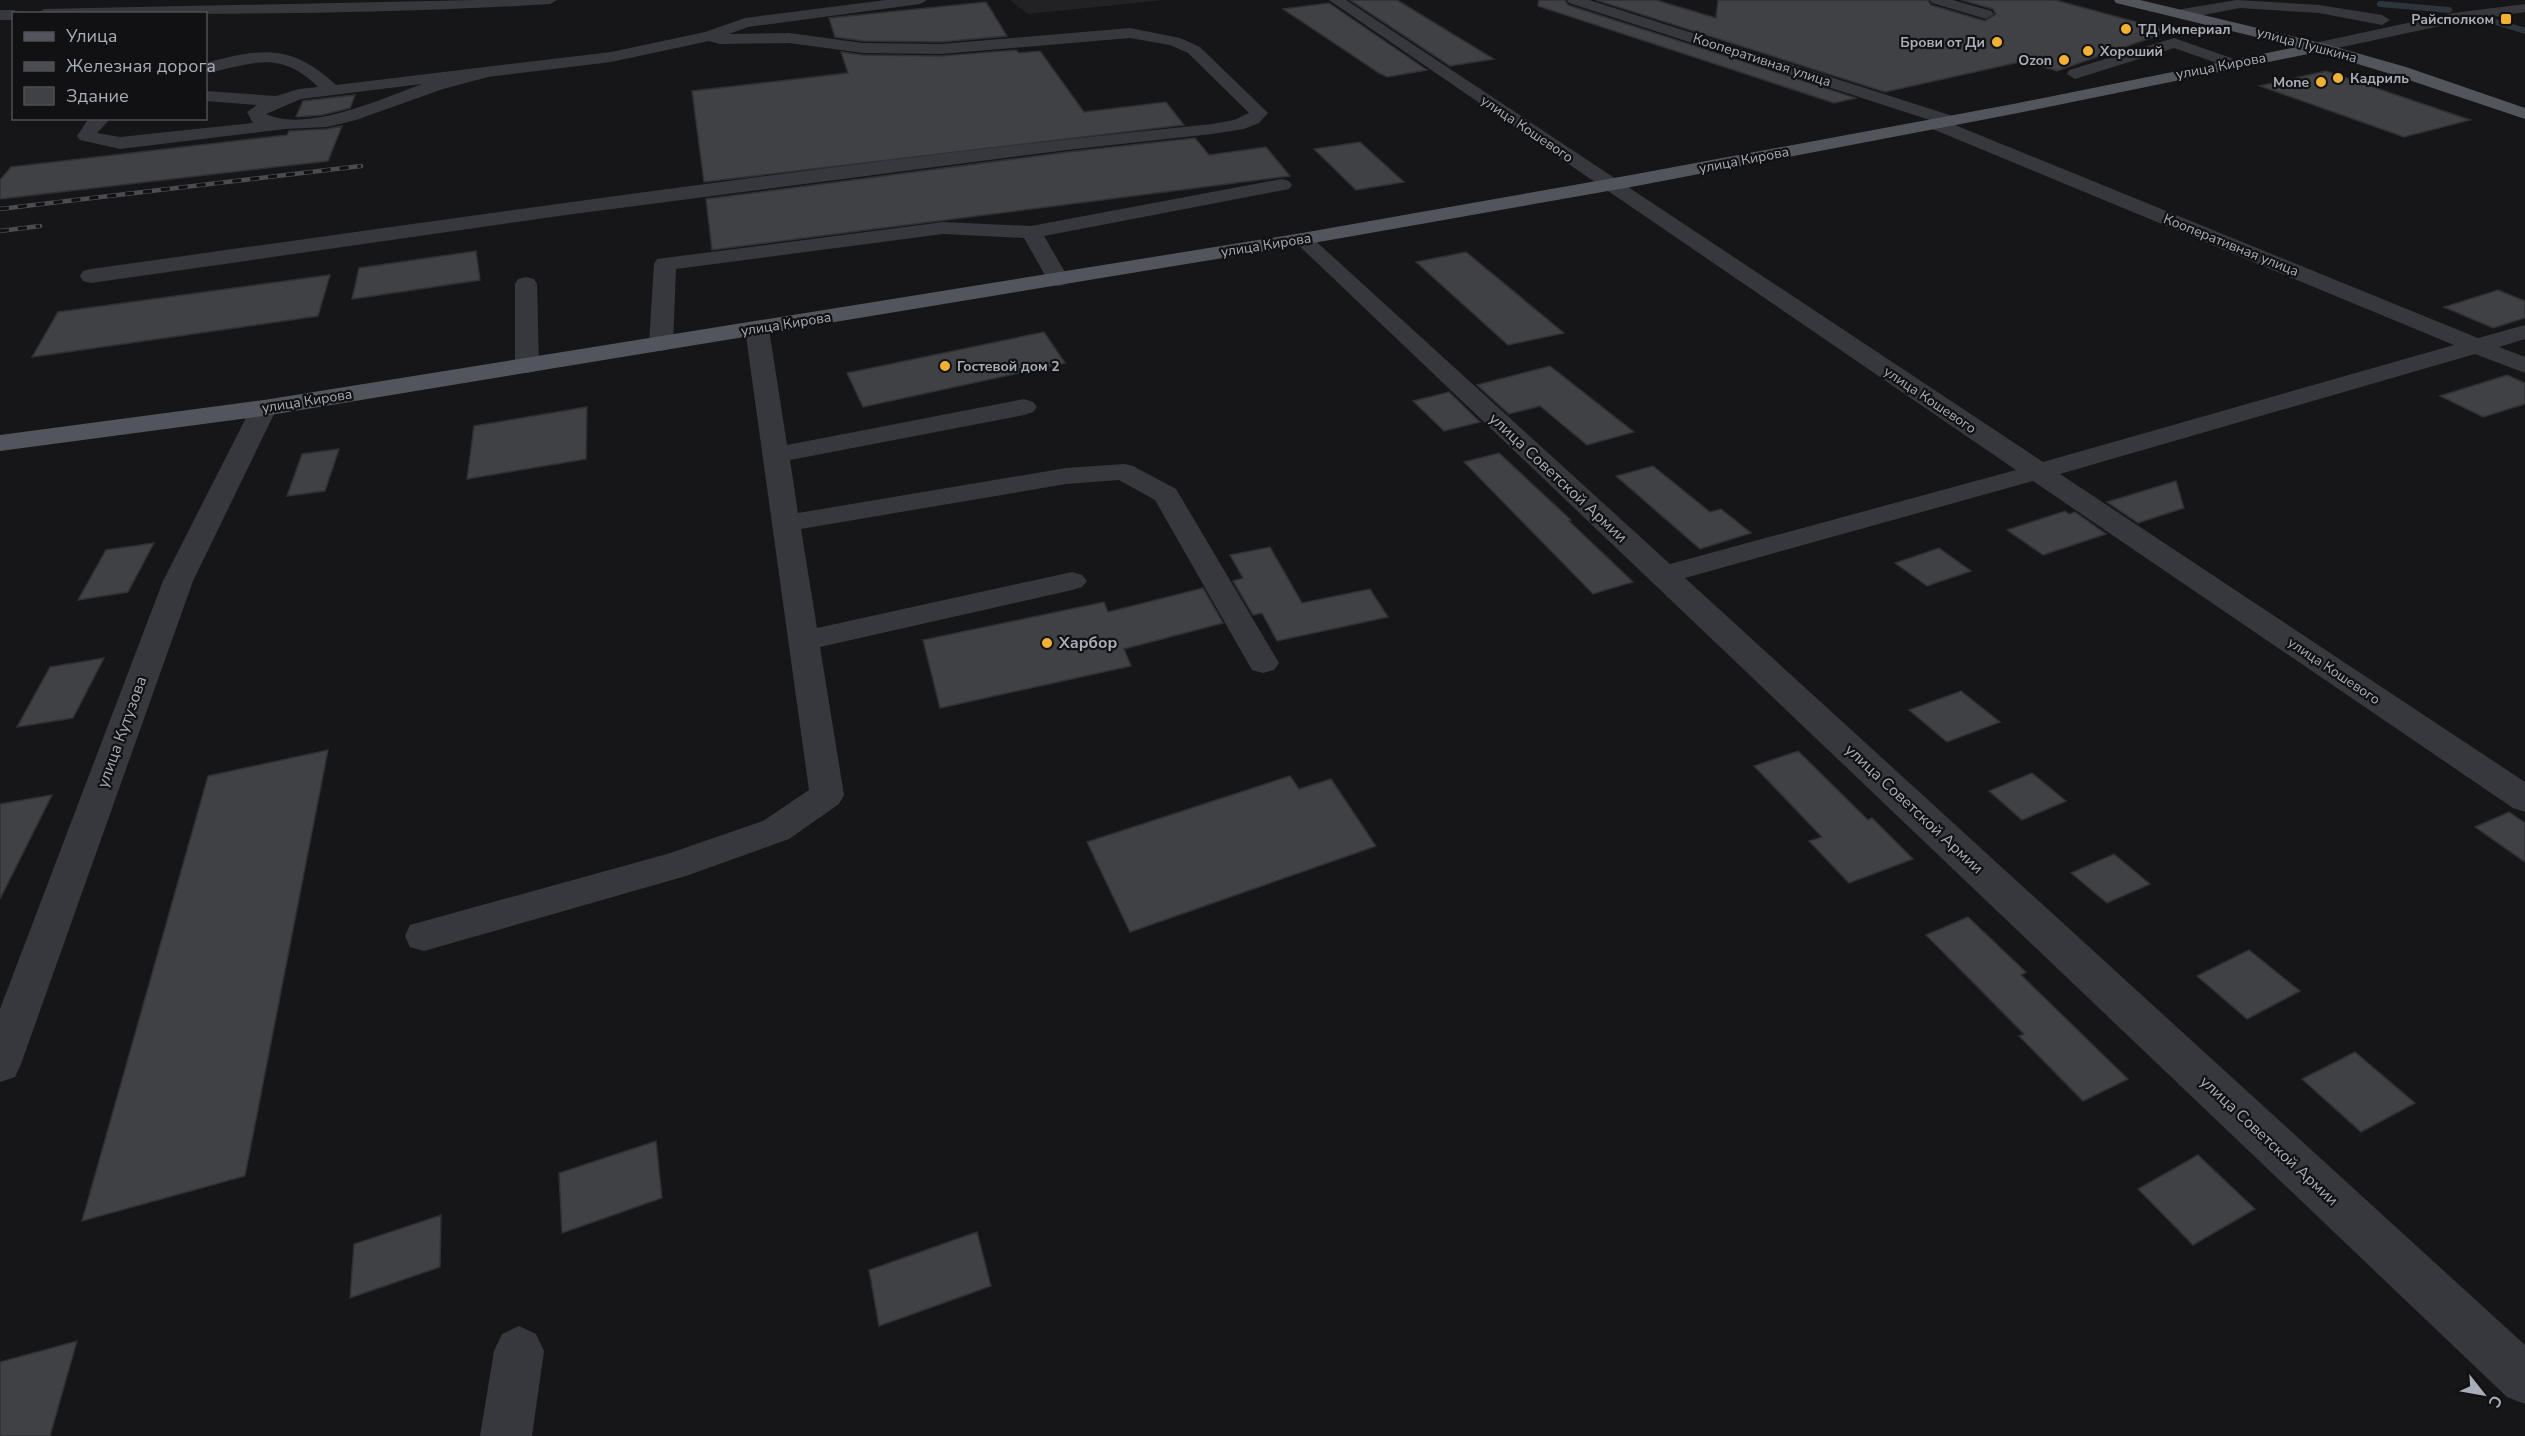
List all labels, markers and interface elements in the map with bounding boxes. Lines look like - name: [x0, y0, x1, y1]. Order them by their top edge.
- place label: Райсполком: [2411, 10, 2494, 29]
- legend: [12, 12, 207, 120]
- marker: Райсполком: [2499, 12, 2513, 26]
- place label: ТД Империал: [2138, 20, 2231, 39]
- marker: ТД Империал: [2119, 22, 2133, 36]
- street label: улица Пушкина: [2255, 22, 2359, 68]
- text: Улица: [65, 24, 117, 48]
- street label: Кооперативная улица: [1690, 29, 1834, 91]
- place label: Брови от Ди: [1900, 33, 1985, 52]
- marker: Брови от Ди: [1990, 35, 2004, 49]
- place label: Хороший: [2099, 42, 2163, 61]
- marker: Хороший: [2081, 44, 2095, 58]
- street label: улица Кирова: [2174, 48, 2268, 84]
- place label: Ozon: [2018, 51, 2052, 70]
- marker: Ozon: [2057, 53, 2071, 67]
- text: Железная дорога: [66, 54, 216, 78]
- place label: Кадриль: [2350, 69, 2409, 88]
- marker: Кадриль: [2331, 71, 2345, 85]
- place label: Mone: [2273, 73, 2309, 92]
- marker: Mone: [2314, 75, 2328, 89]
- text: Здание: [66, 84, 129, 108]
- street label: улица Кошевого: [1477, 91, 1577, 167]
- street label: улица Кирова: [1697, 142, 1791, 178]
- street label: Кооперативная улица: [2161, 209, 2301, 281]
- street label: улица Кирова: [1219, 228, 1313, 262]
- street label: улица Кирова: [739, 307, 833, 341]
- place label: Гостевой дом 2: [957, 357, 1060, 376]
- marker: Гостевой дом 2: [938, 359, 952, 373]
- street label: улица Кошевого: [1880, 362, 1980, 438]
- street label: улица Кирова: [260, 384, 354, 418]
- street label: улица Советской Армии: [1484, 408, 1632, 548]
- place label: Харбор: [1058, 632, 1117, 654]
- street label: улица Кошевого: [2284, 633, 2384, 709]
- marker: Харбор: [1040, 636, 1054, 650]
- street label: улица Кутузова: [92, 673, 152, 791]
- street label: улица Советской Армии: [1840, 739, 1988, 879]
- street label: улица Советской Армии: [2195, 1071, 2343, 1211]
- north arrow: [2453, 1364, 2513, 1424]
- text: С: [2483, 1391, 2507, 1412]

